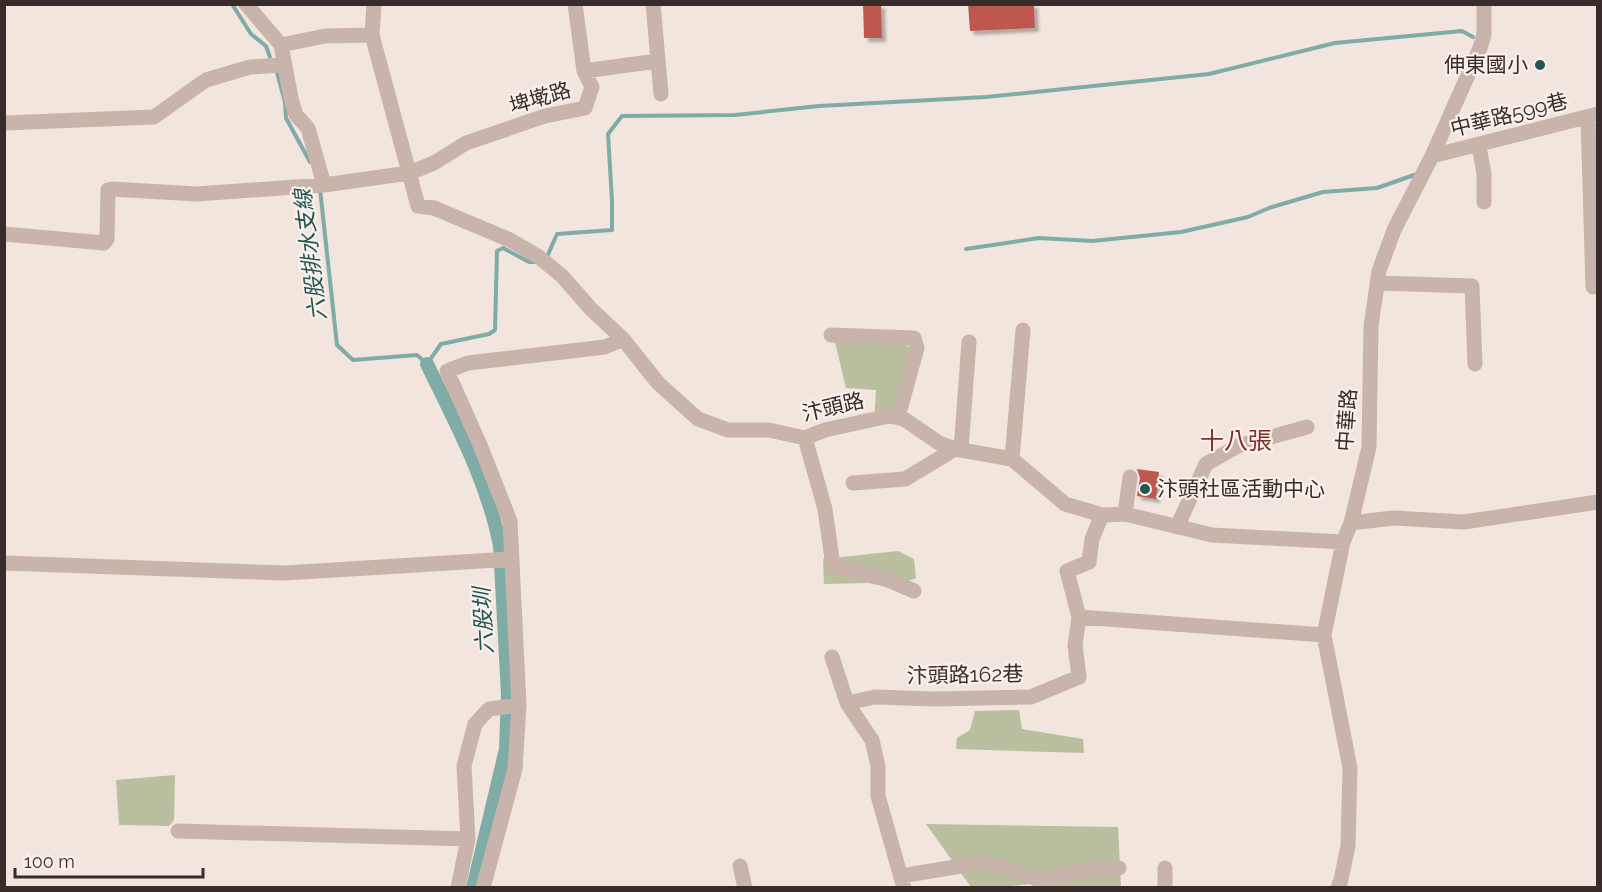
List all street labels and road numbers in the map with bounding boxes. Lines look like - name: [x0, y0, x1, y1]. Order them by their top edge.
- street label: 埤墘路: [506, 77, 574, 118]
- street label: 中華路599巷: [1448, 88, 1570, 141]
- street label: 汴頭路: [799, 387, 866, 426]
- street label: 中華路: [1332, 388, 1361, 452]
- street label: 汴頭路162巷: [906, 661, 1023, 688]

